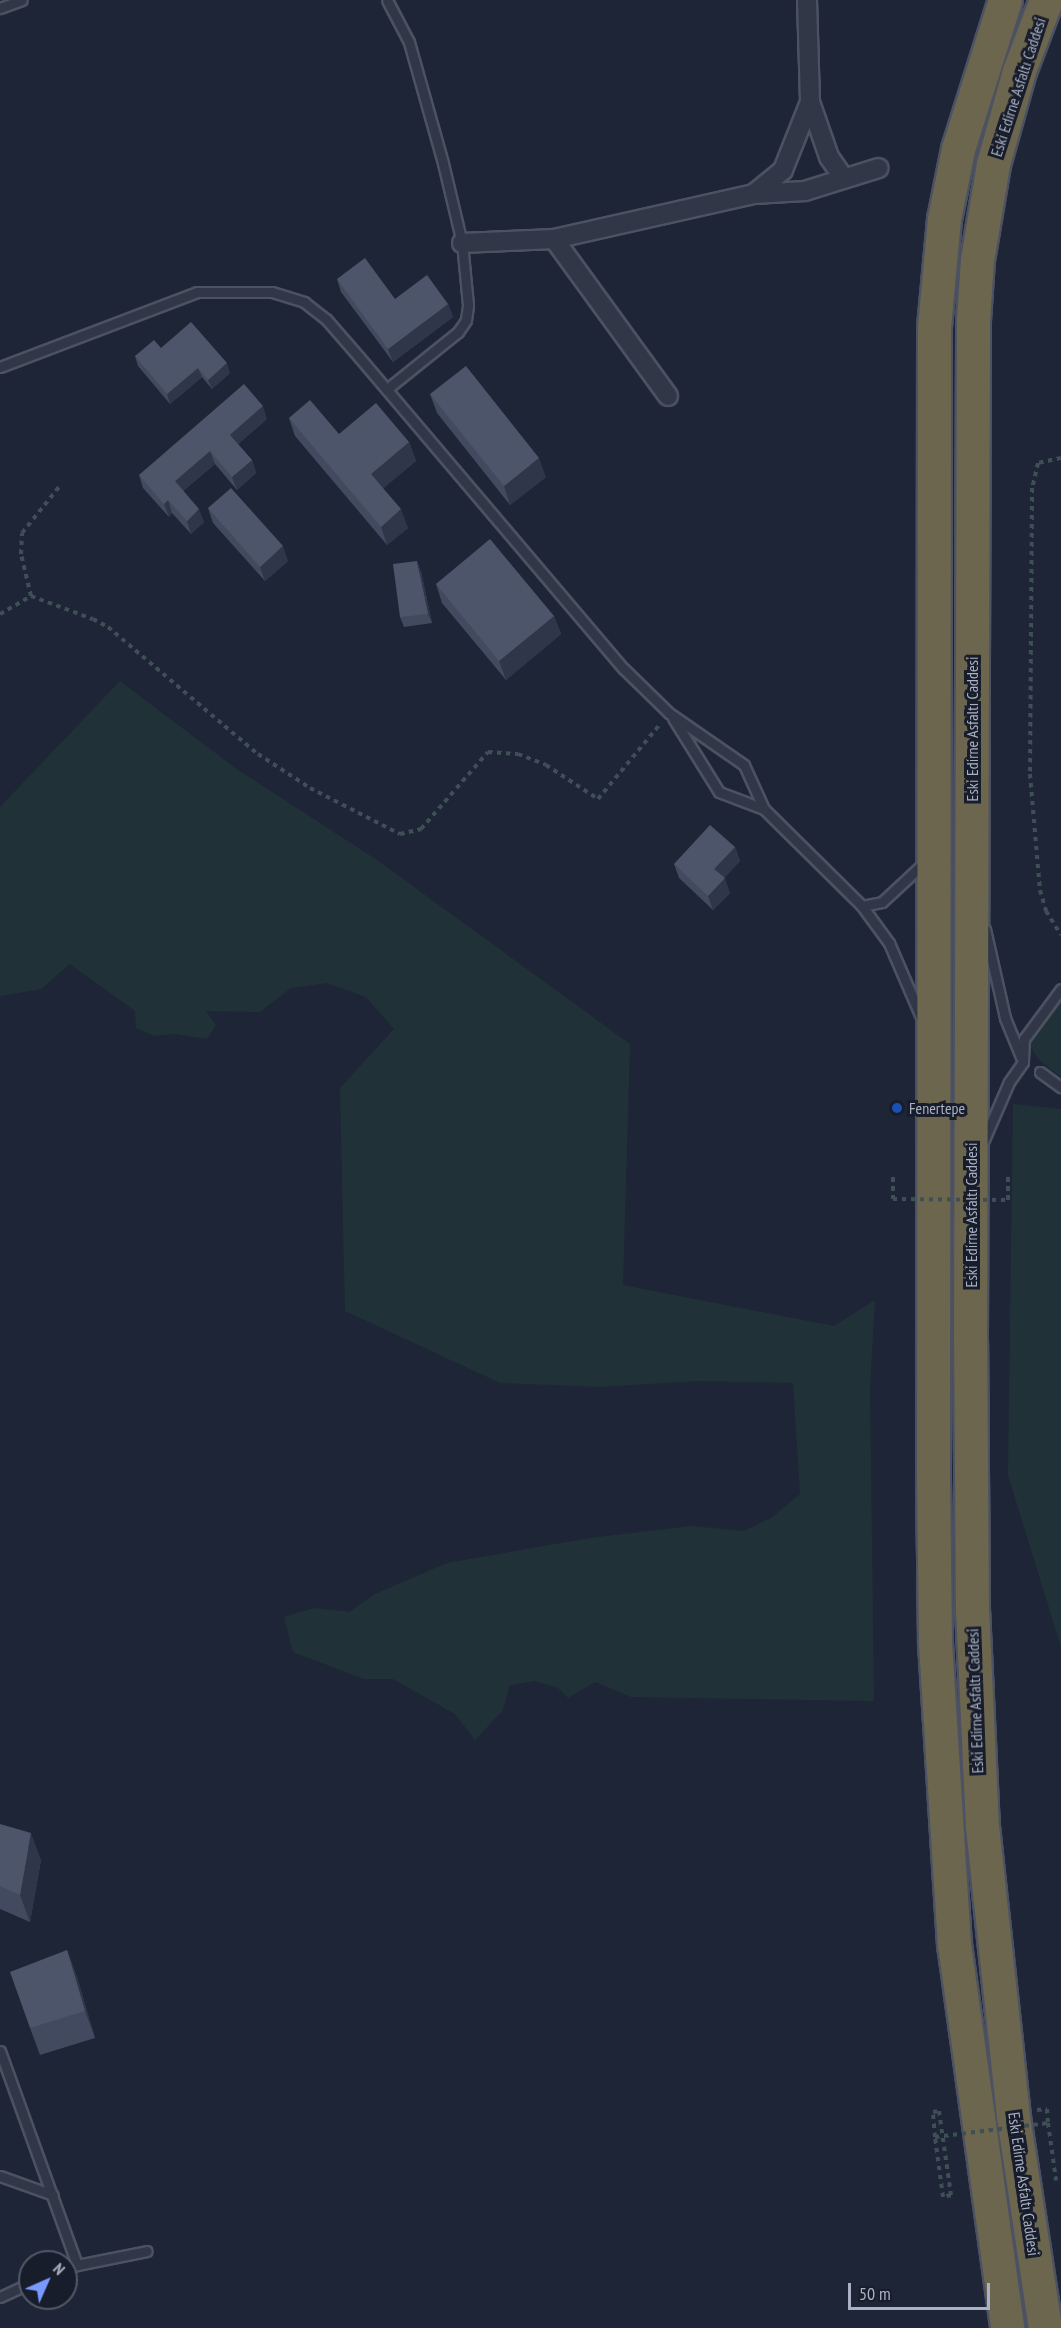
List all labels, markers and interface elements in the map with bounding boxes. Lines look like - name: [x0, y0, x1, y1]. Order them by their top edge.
- street label: Eski Edirne Asfaltı Caddesi: [986, 15, 1050, 159]
- street label: Eski Edirne Asfaltı Caddesi: [962, 656, 982, 802]
- place label: Fenertepe: [909, 1098, 965, 1118]
- marker: Fenertepe: [890, 1101, 904, 1115]
- street label: Eski Edirne Asfaltı Caddesi: [961, 1142, 981, 1288]
- street label: Eski Edirne Asfaltı Caddesi: [963, 1628, 987, 1774]
- street label: Eski Edirne Asfaltı Caddesi: [1004, 2111, 1044, 2257]
- north arrow: [18, 2250, 78, 2310]
- text: N: [49, 2259, 69, 2279]
- scale bar: [851, 2271, 994, 2309]
- text: 50 m: [859, 2282, 891, 2305]

